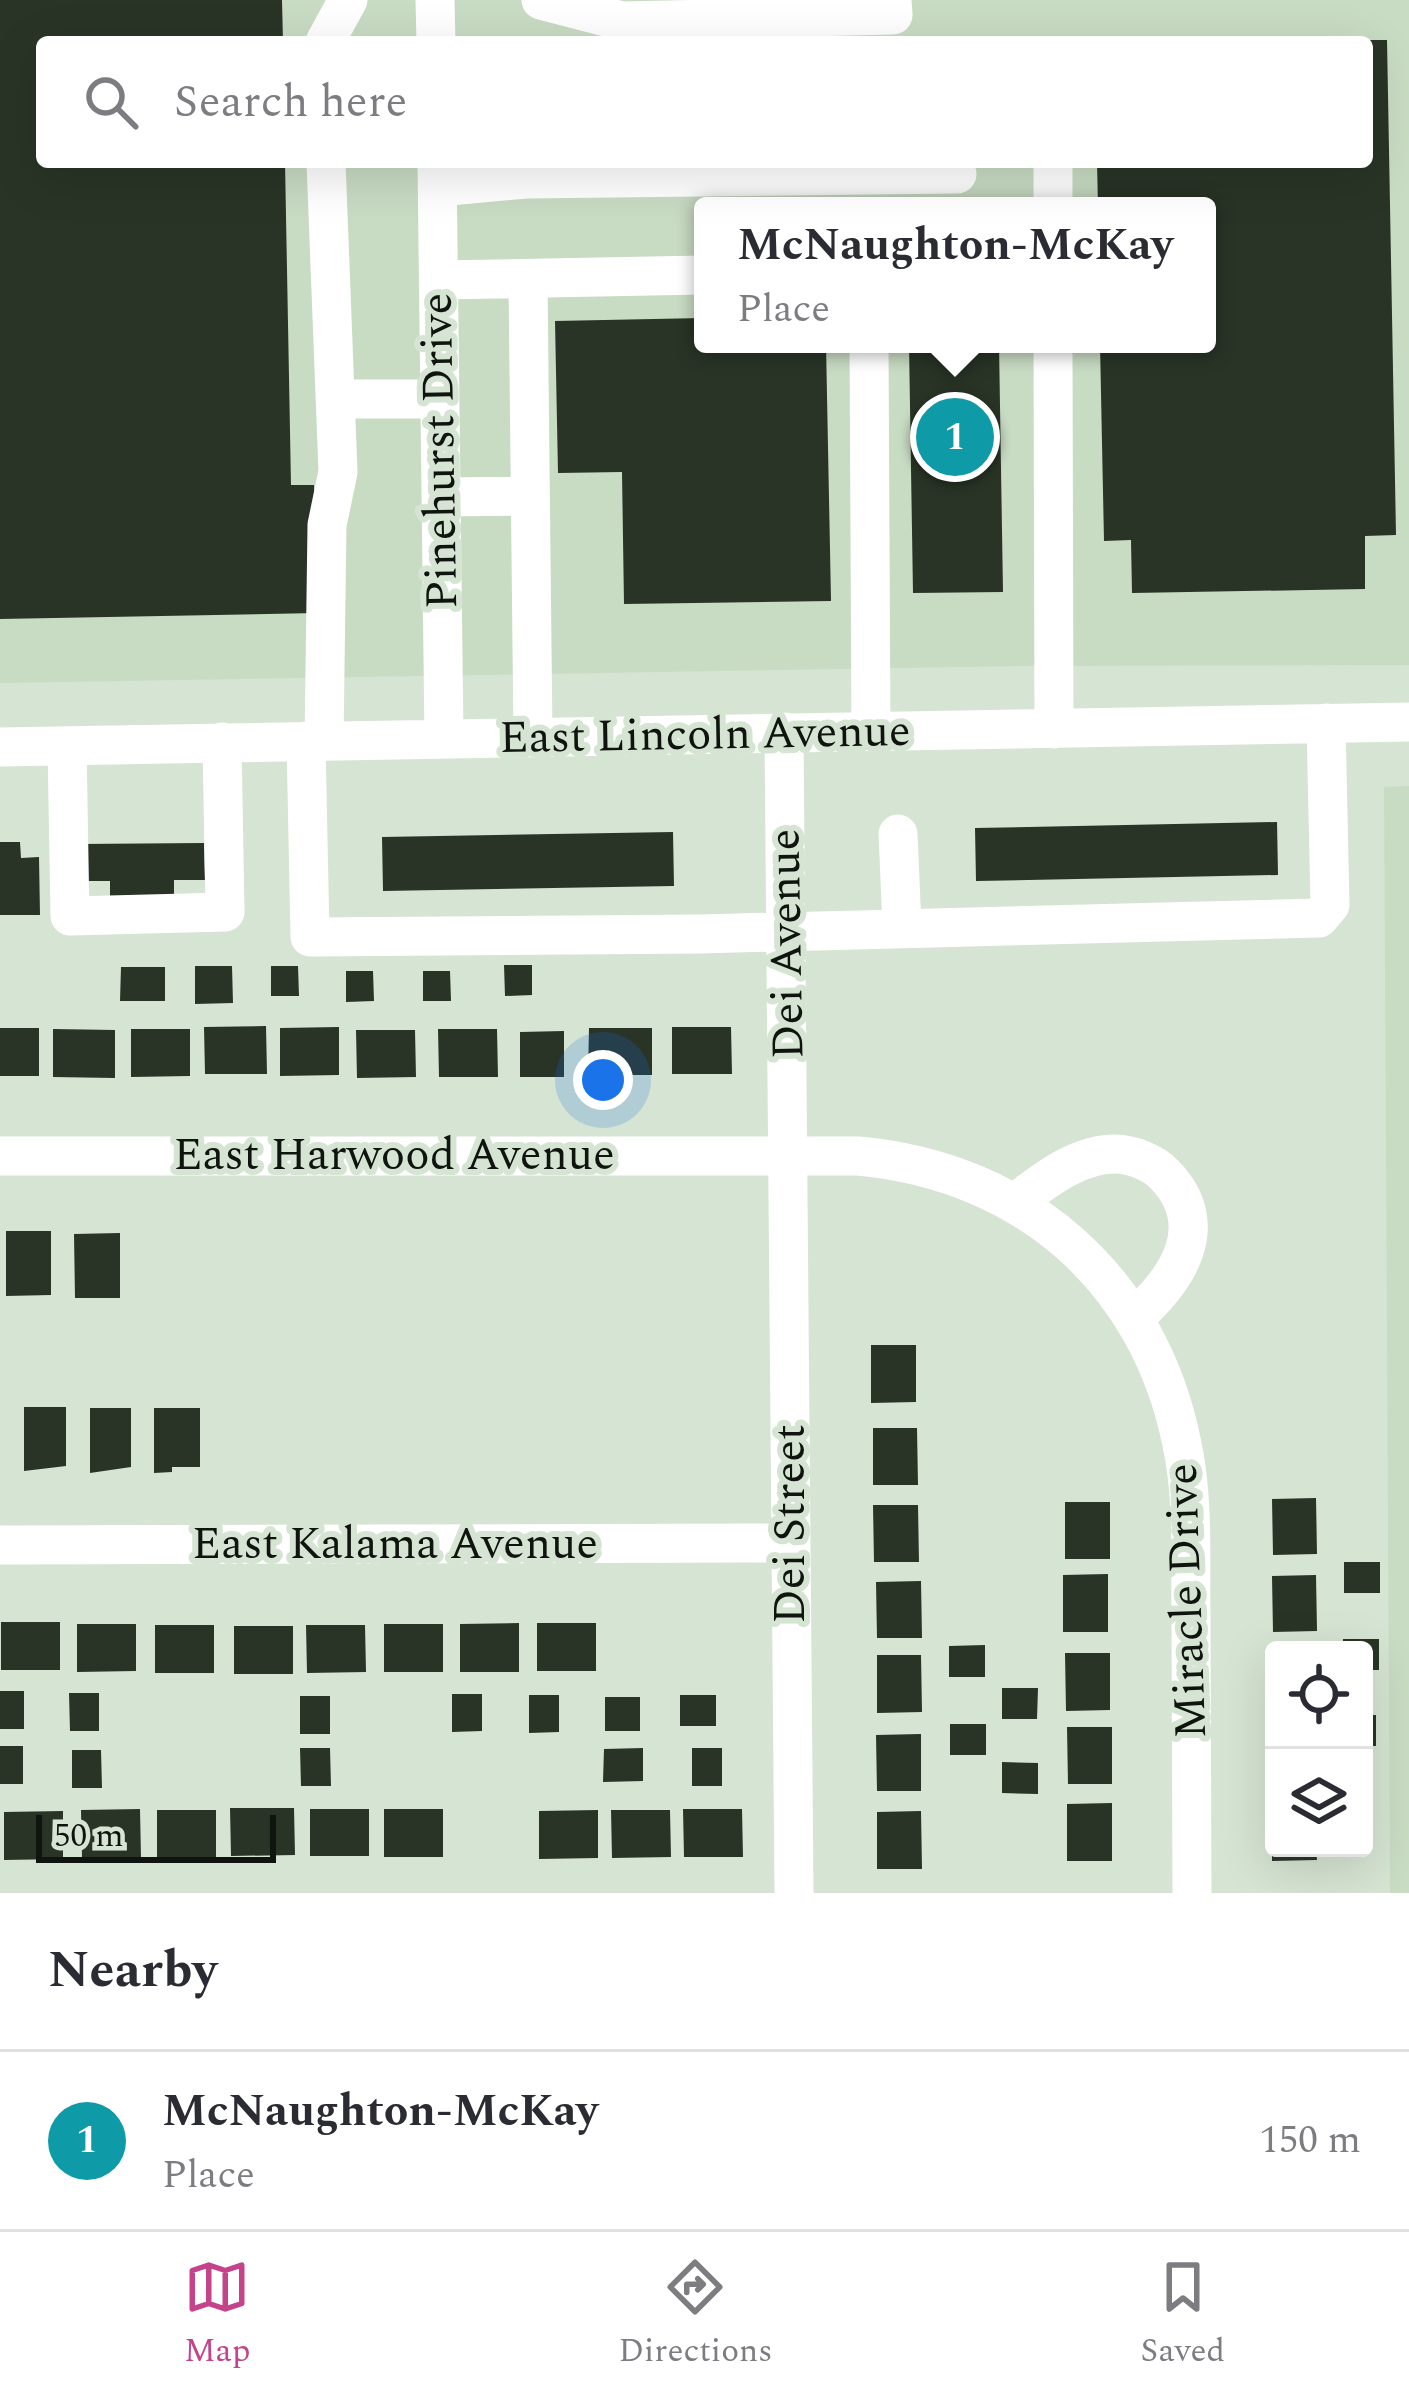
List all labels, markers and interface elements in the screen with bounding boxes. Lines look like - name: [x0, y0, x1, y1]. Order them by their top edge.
- search box: [36, 36, 1373, 168]
- text: Search here: [174, 68, 407, 137]
- icon: search: [78, 69, 144, 135]
- popup: [694, 197, 1216, 353]
- text: McNaughton-McKay: [737, 211, 1173, 280]
- text: Place: [737, 280, 830, 339]
- street label: Pinehurst Drive: [403, 292, 477, 610]
- pin: 1: [916, 392, 994, 482]
- street label: East Lincoln Avenue: [499, 697, 911, 773]
- street label: Dei Avenue: [750, 828, 824, 1060]
- your location: [573, 1050, 633, 1110]
- street label: East Harwood Avenue: [173, 1121, 615, 1190]
- street label: Dei Street: [756, 1424, 825, 1624]
- street label: Miracle Drive: [1148, 1462, 1226, 1740]
- street label: East Kalama Avenue: [192, 1510, 598, 1579]
- map controls: [1265, 1641, 1373, 1857]
- button: locate: [1265, 1641, 1373, 1749]
- button: layers: [1265, 1749, 1373, 1857]
- scale bar: [36, 1809, 276, 1862]
- text: 50 m: [54, 1811, 124, 1861]
- text: Nearby: [48, 1932, 217, 2010]
- text: McNaughton-McKay: [162, 2077, 598, 2146]
- text: 1: [76, 2111, 98, 2170]
- text: 150 m: [1259, 2111, 1361, 2170]
- text: Place: [162, 2146, 255, 2205]
- tab: Map: [184, 2254, 250, 2376]
- tab: Directions: [618, 2254, 772, 2376]
- tab: Saved: [1140, 2254, 1225, 2376]

